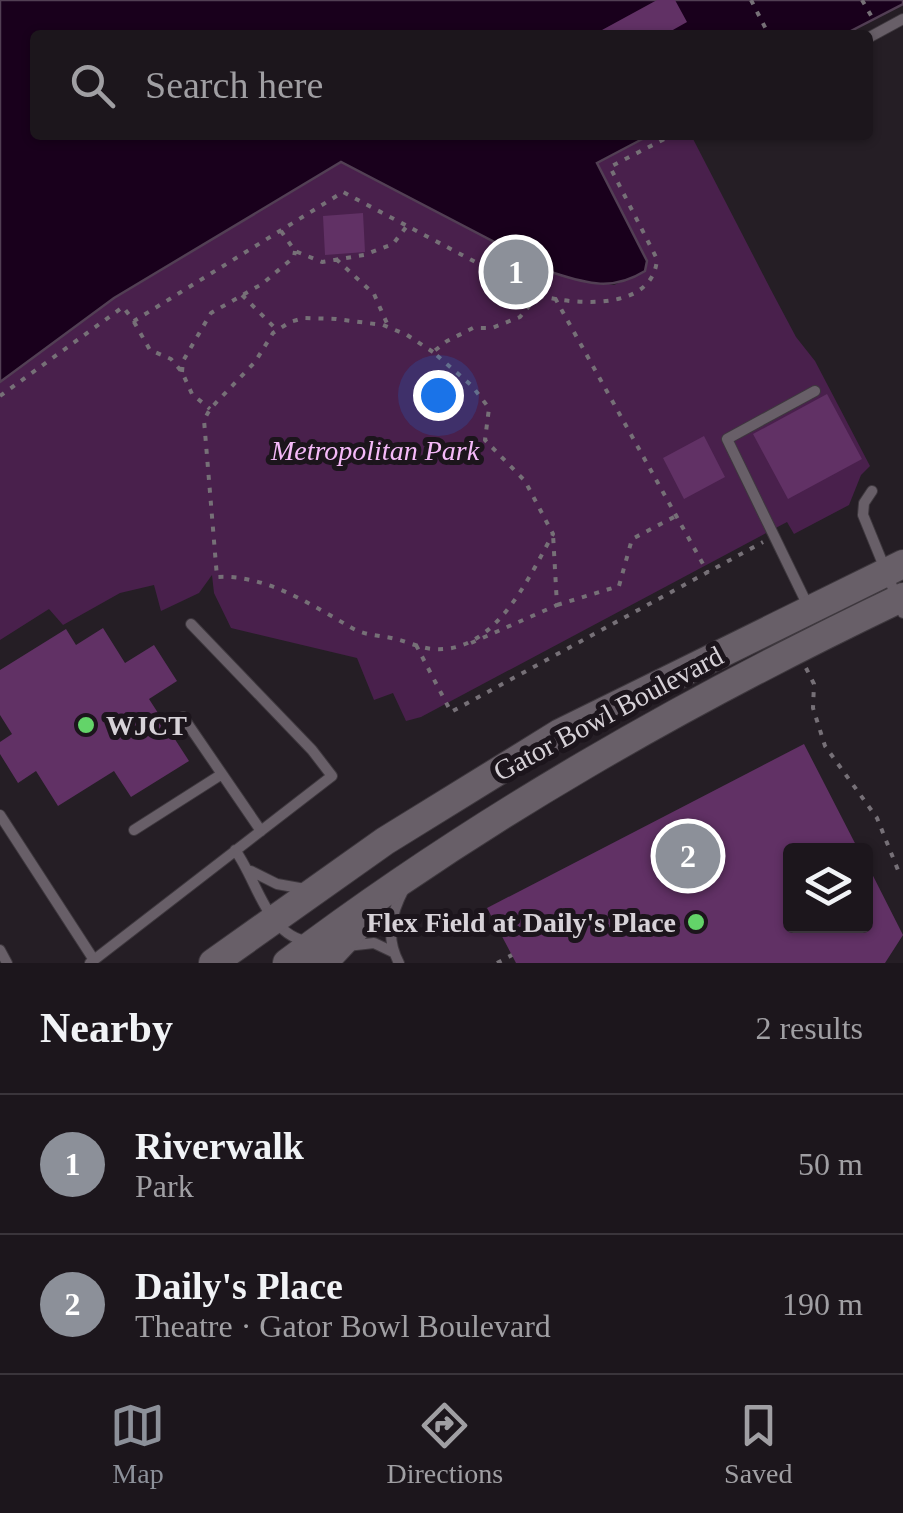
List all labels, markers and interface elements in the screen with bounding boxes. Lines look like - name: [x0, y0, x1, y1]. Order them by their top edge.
- search box: [30, 30, 873, 140]
- icon: search: [65, 58, 120, 113]
- text: Search here: [145, 64, 323, 106]
- pin: 1: [484, 234, 548, 310]
- your location: [413, 370, 464, 421]
- park label: Metropolitan Park: [270, 435, 480, 466]
- street label: Gator Bowl Boulevard: [488, 640, 728, 787]
- place label: WJCT: [106, 710, 187, 741]
- marker: WJCT: [75, 714, 97, 736]
- pin: 2: [656, 818, 720, 894]
- map controls: [783, 843, 873, 933]
- button: layers: [783, 843, 873, 933]
- place label: Flex Field at Daily's Place: [367, 907, 676, 938]
- marker: Flex Field at Daily's Place: [685, 911, 707, 933]
- text: Nearby: [40, 1005, 173, 1051]
- text: 2 results: [755, 1010, 863, 1046]
- text: Riverwalk: [135, 1125, 304, 1167]
- text: 1: [65, 1146, 81, 1182]
- text: 50 m: [798, 1146, 863, 1182]
- text: Park: [135, 1168, 194, 1204]
- text: Daily's Place: [135, 1265, 343, 1307]
- text: 2: [65, 1286, 81, 1322]
- text: 190 m: [782, 1286, 863, 1322]
- text: Theatre · Gator Bowl Boulevard: [135, 1308, 551, 1344]
- tab: Map: [110, 1398, 165, 1490]
- tab: Directions: [386, 1398, 503, 1490]
- tab: Saved: [724, 1398, 793, 1490]

